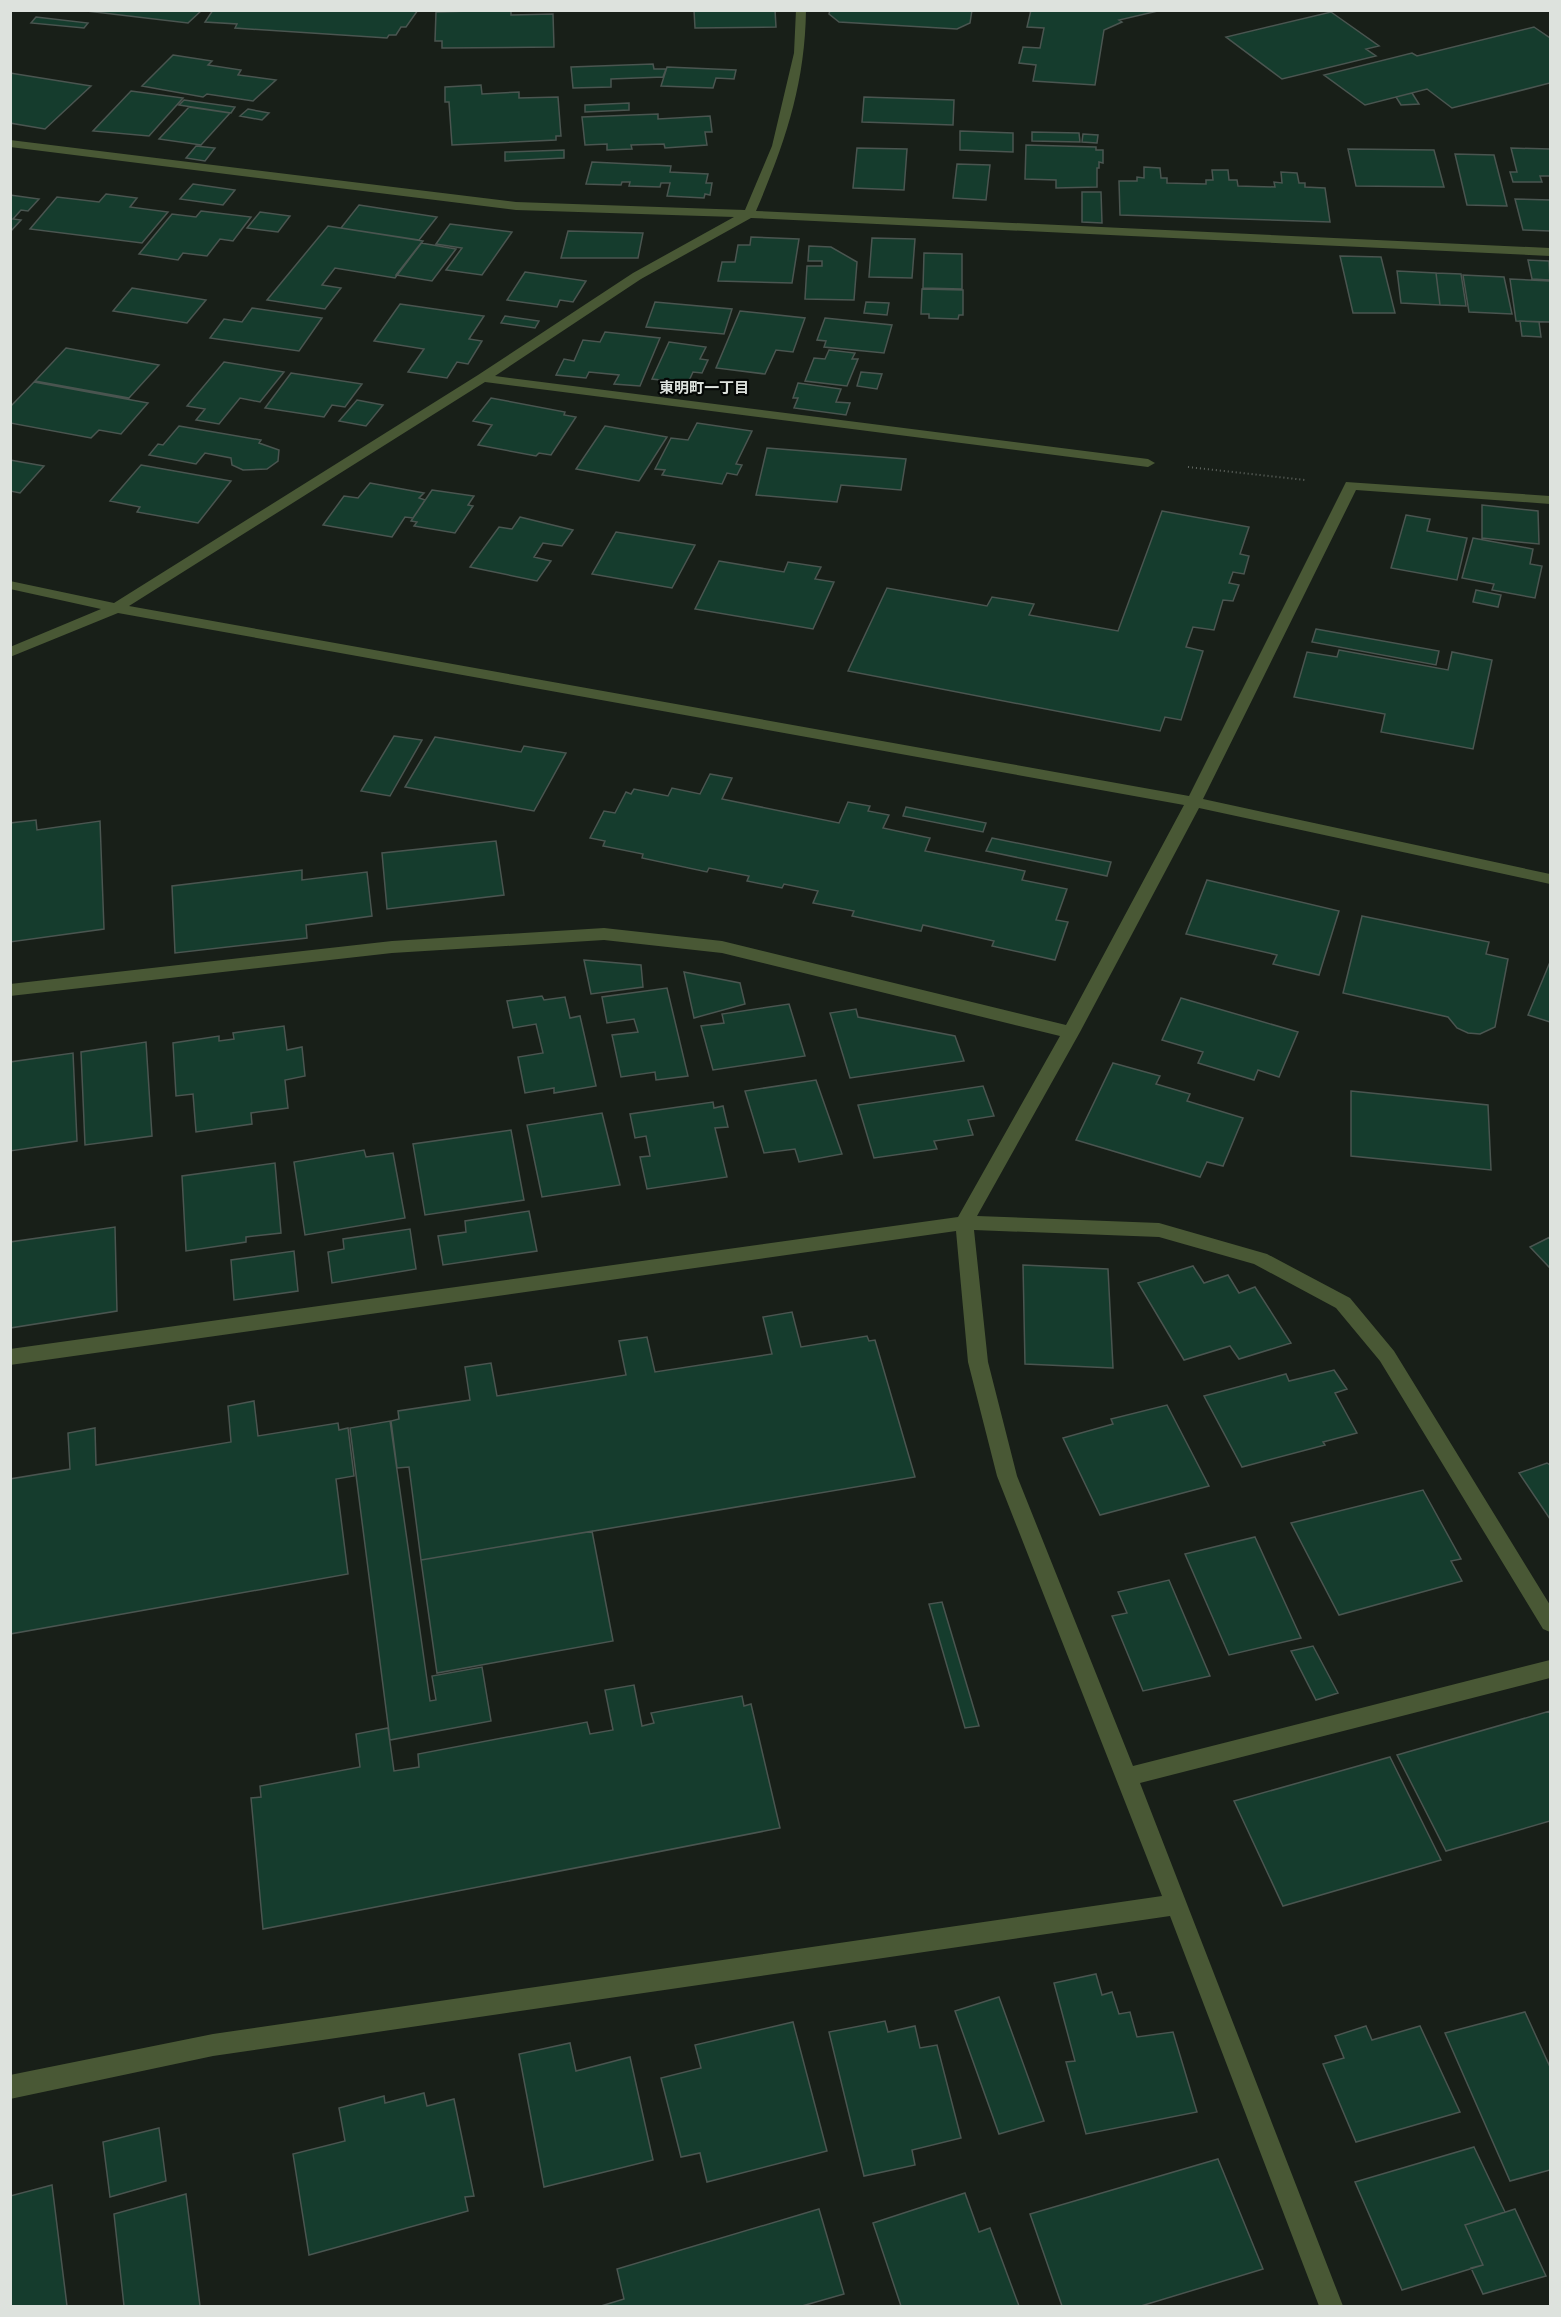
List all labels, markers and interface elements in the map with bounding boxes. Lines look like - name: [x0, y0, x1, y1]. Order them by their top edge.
- district label: 東明町一丁目: [659, 379, 749, 396]

